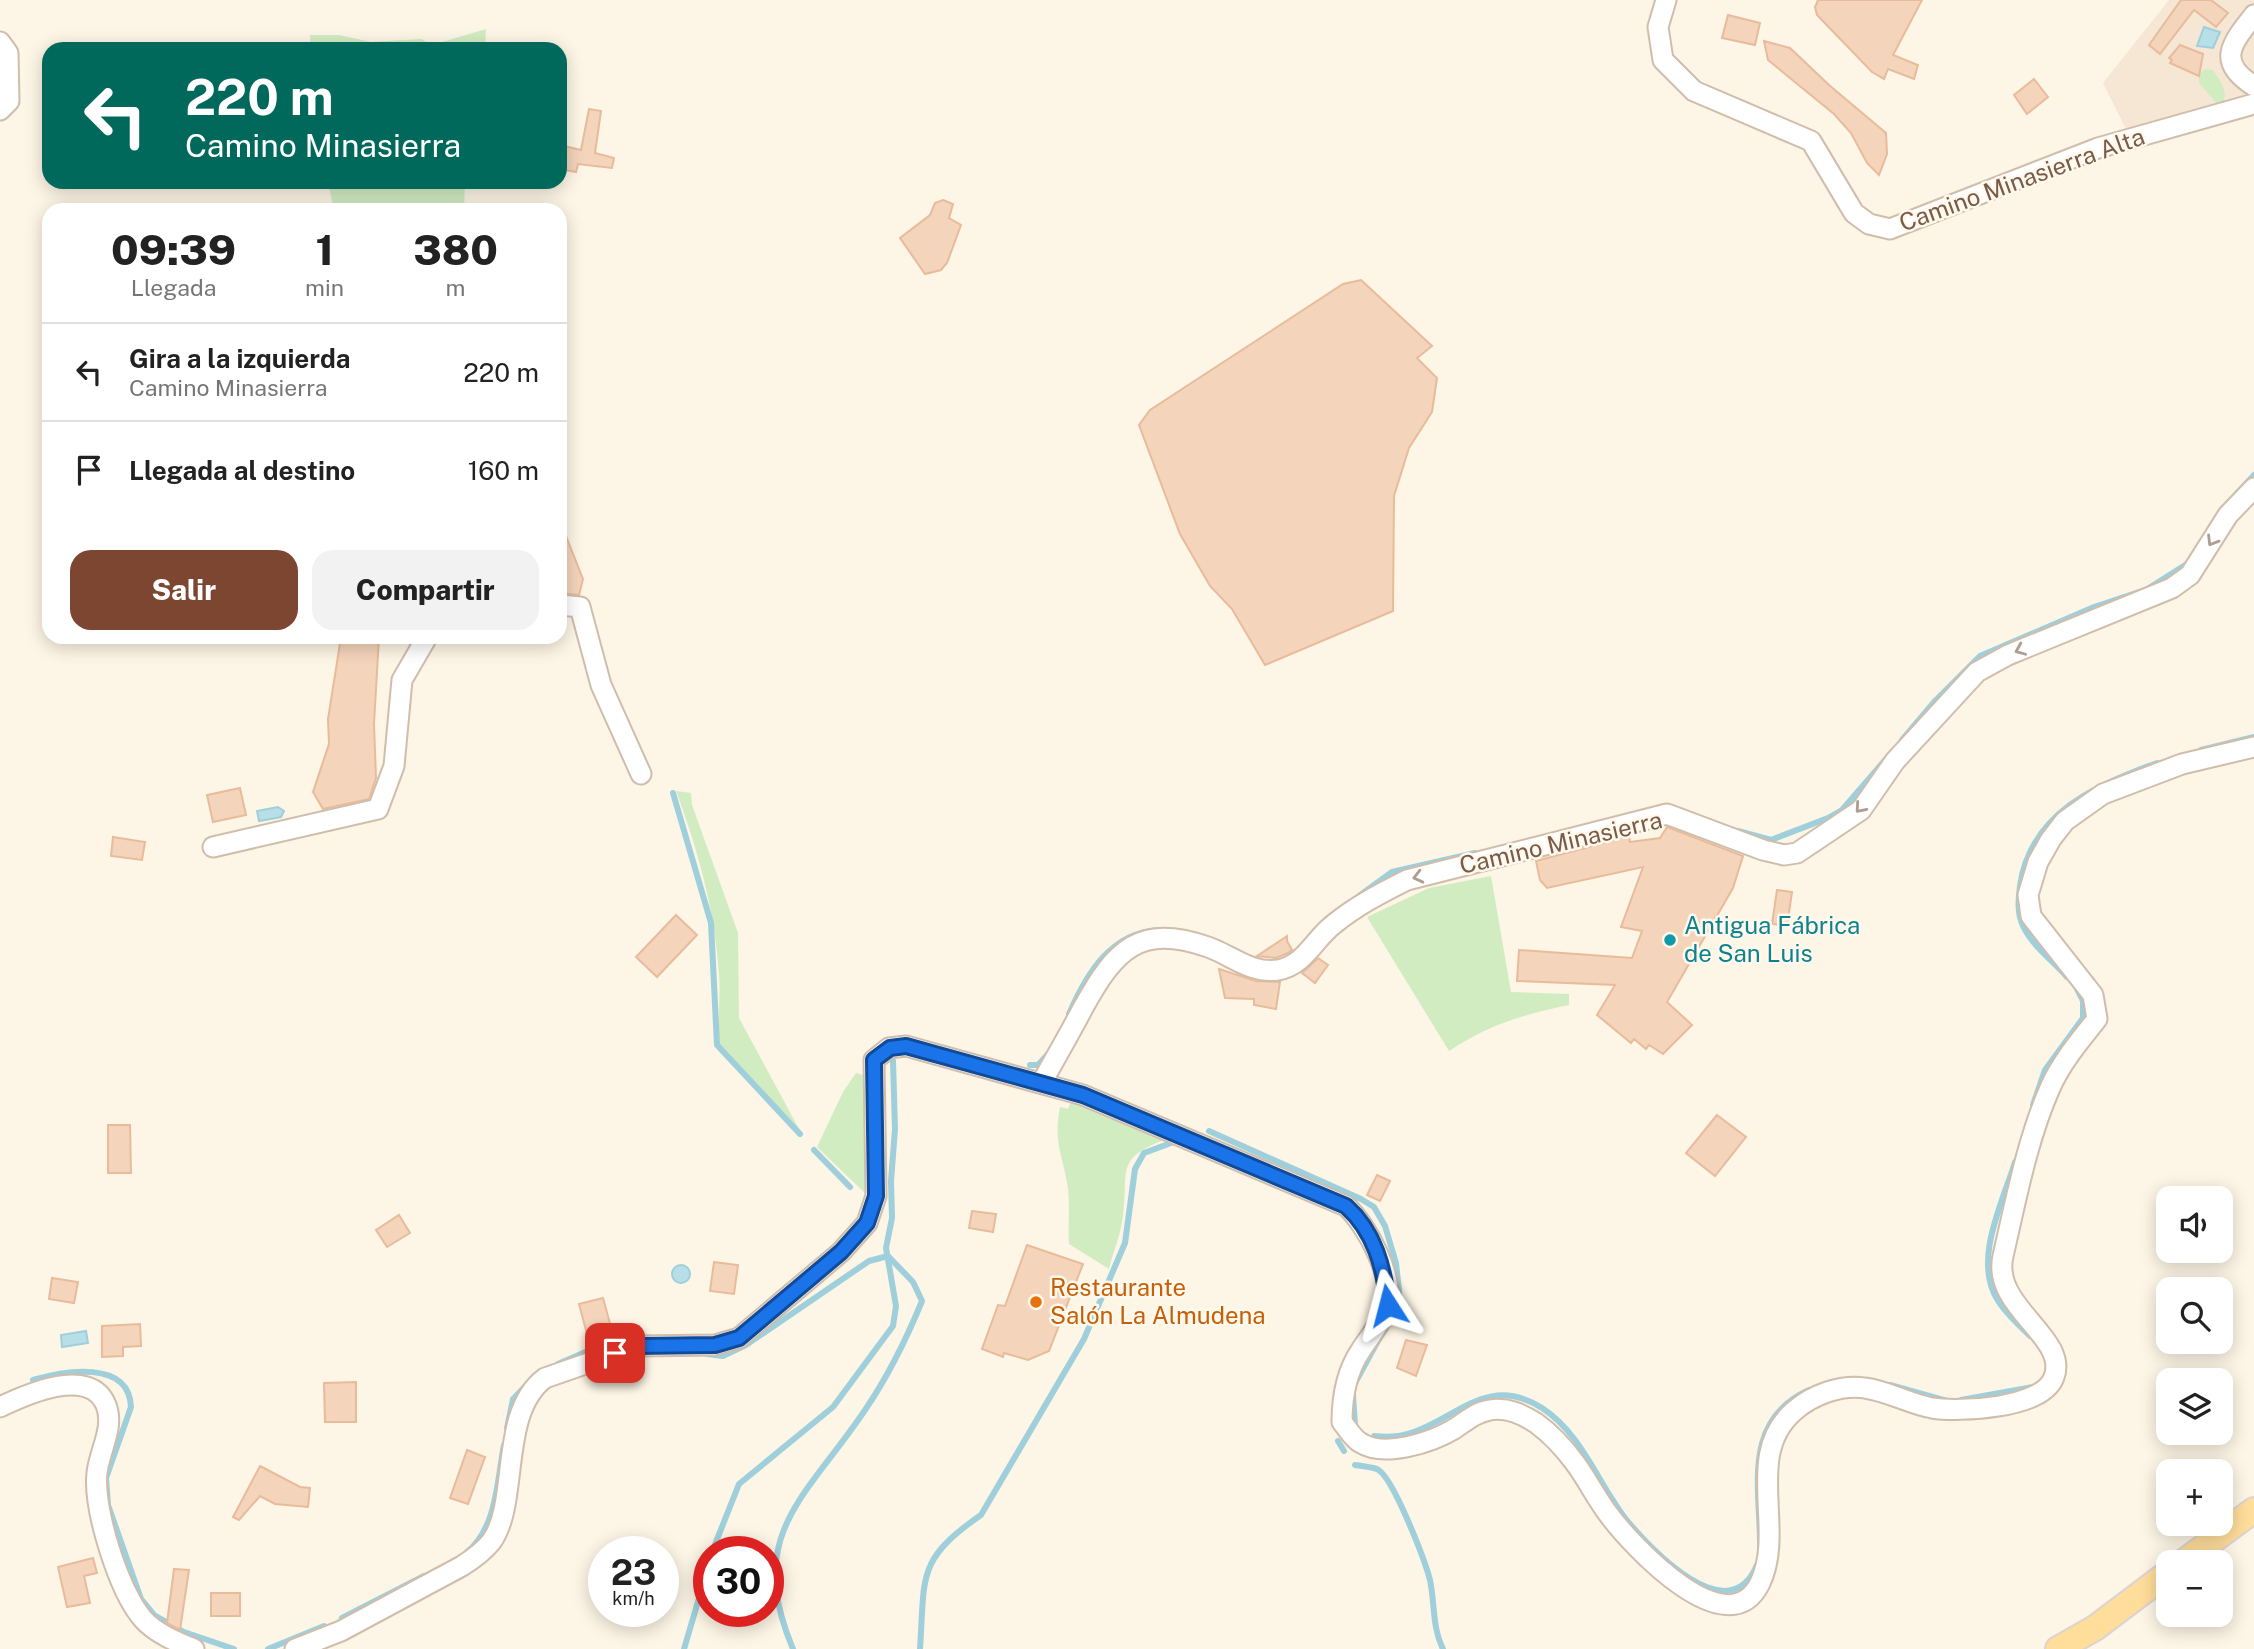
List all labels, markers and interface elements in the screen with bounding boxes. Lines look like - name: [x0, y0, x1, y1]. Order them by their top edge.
- text: 220 m: [185, 68, 334, 126]
- icon: left: [70, 70, 161, 161]
- street label: Camino Minasierra Alta: [1895, 122, 2148, 236]
- text: Camino Minasierra: [185, 127, 461, 164]
- text: 09:39: [111, 225, 236, 274]
- text: 1: [315, 225, 334, 274]
- text: 380: [413, 225, 498, 274]
- text: Llegada: [131, 274, 216, 301]
- text: min: [305, 274, 344, 301]
- text: m: [446, 274, 466, 301]
- text: Gira a la izquierda: [129, 343, 351, 374]
- icon: left: [70, 353, 108, 391]
- text: 220 m: [463, 357, 539, 388]
- text: Camino Minasierra: [129, 374, 328, 401]
- icon: arrive: [70, 451, 108, 489]
- text: Llegada al destino: [129, 455, 355, 486]
- text: 160 m: [468, 455, 539, 486]
- one-way arrow: [2208, 534, 2221, 547]
- button: Salir: [70, 550, 298, 630]
- button: Compartir: [312, 550, 539, 630]
- one-way arrow: [2014, 642, 2027, 656]
- one-way arrow: [1856, 799, 1868, 812]
- street label: Camino Minasierra: [1457, 805, 1665, 879]
- one-way arrow: [1412, 869, 1424, 883]
- place label: Antigua Fábrica de San Luis: [1684, 911, 1860, 967]
- marker: Antigua Fábrica de San Luis: [1662, 932, 1678, 948]
- map controls: [2156, 1186, 2233, 1627]
- button: sound: [2156, 1186, 2233, 1263]
- position arrow: [1351, 1268, 1425, 1342]
- place label: Restaurante Salón La Almudena: [1050, 1273, 1266, 1329]
- button: search: [2156, 1277, 2233, 1354]
- marker: Restaurante Salón La Almudena: [1028, 1294, 1044, 1310]
- pin: [585, 1323, 645, 1383]
- icon: arrive: [596, 1334, 634, 1372]
- button: layers: [2156, 1368, 2233, 1445]
- button: +: [2156, 1459, 2233, 1536]
- speed limit sign: 30: [693, 1536, 784, 1627]
- button: −: [2156, 1550, 2233, 1627]
- text: 23: [611, 1552, 656, 1593]
- text: km/h: [612, 1588, 655, 1609]

